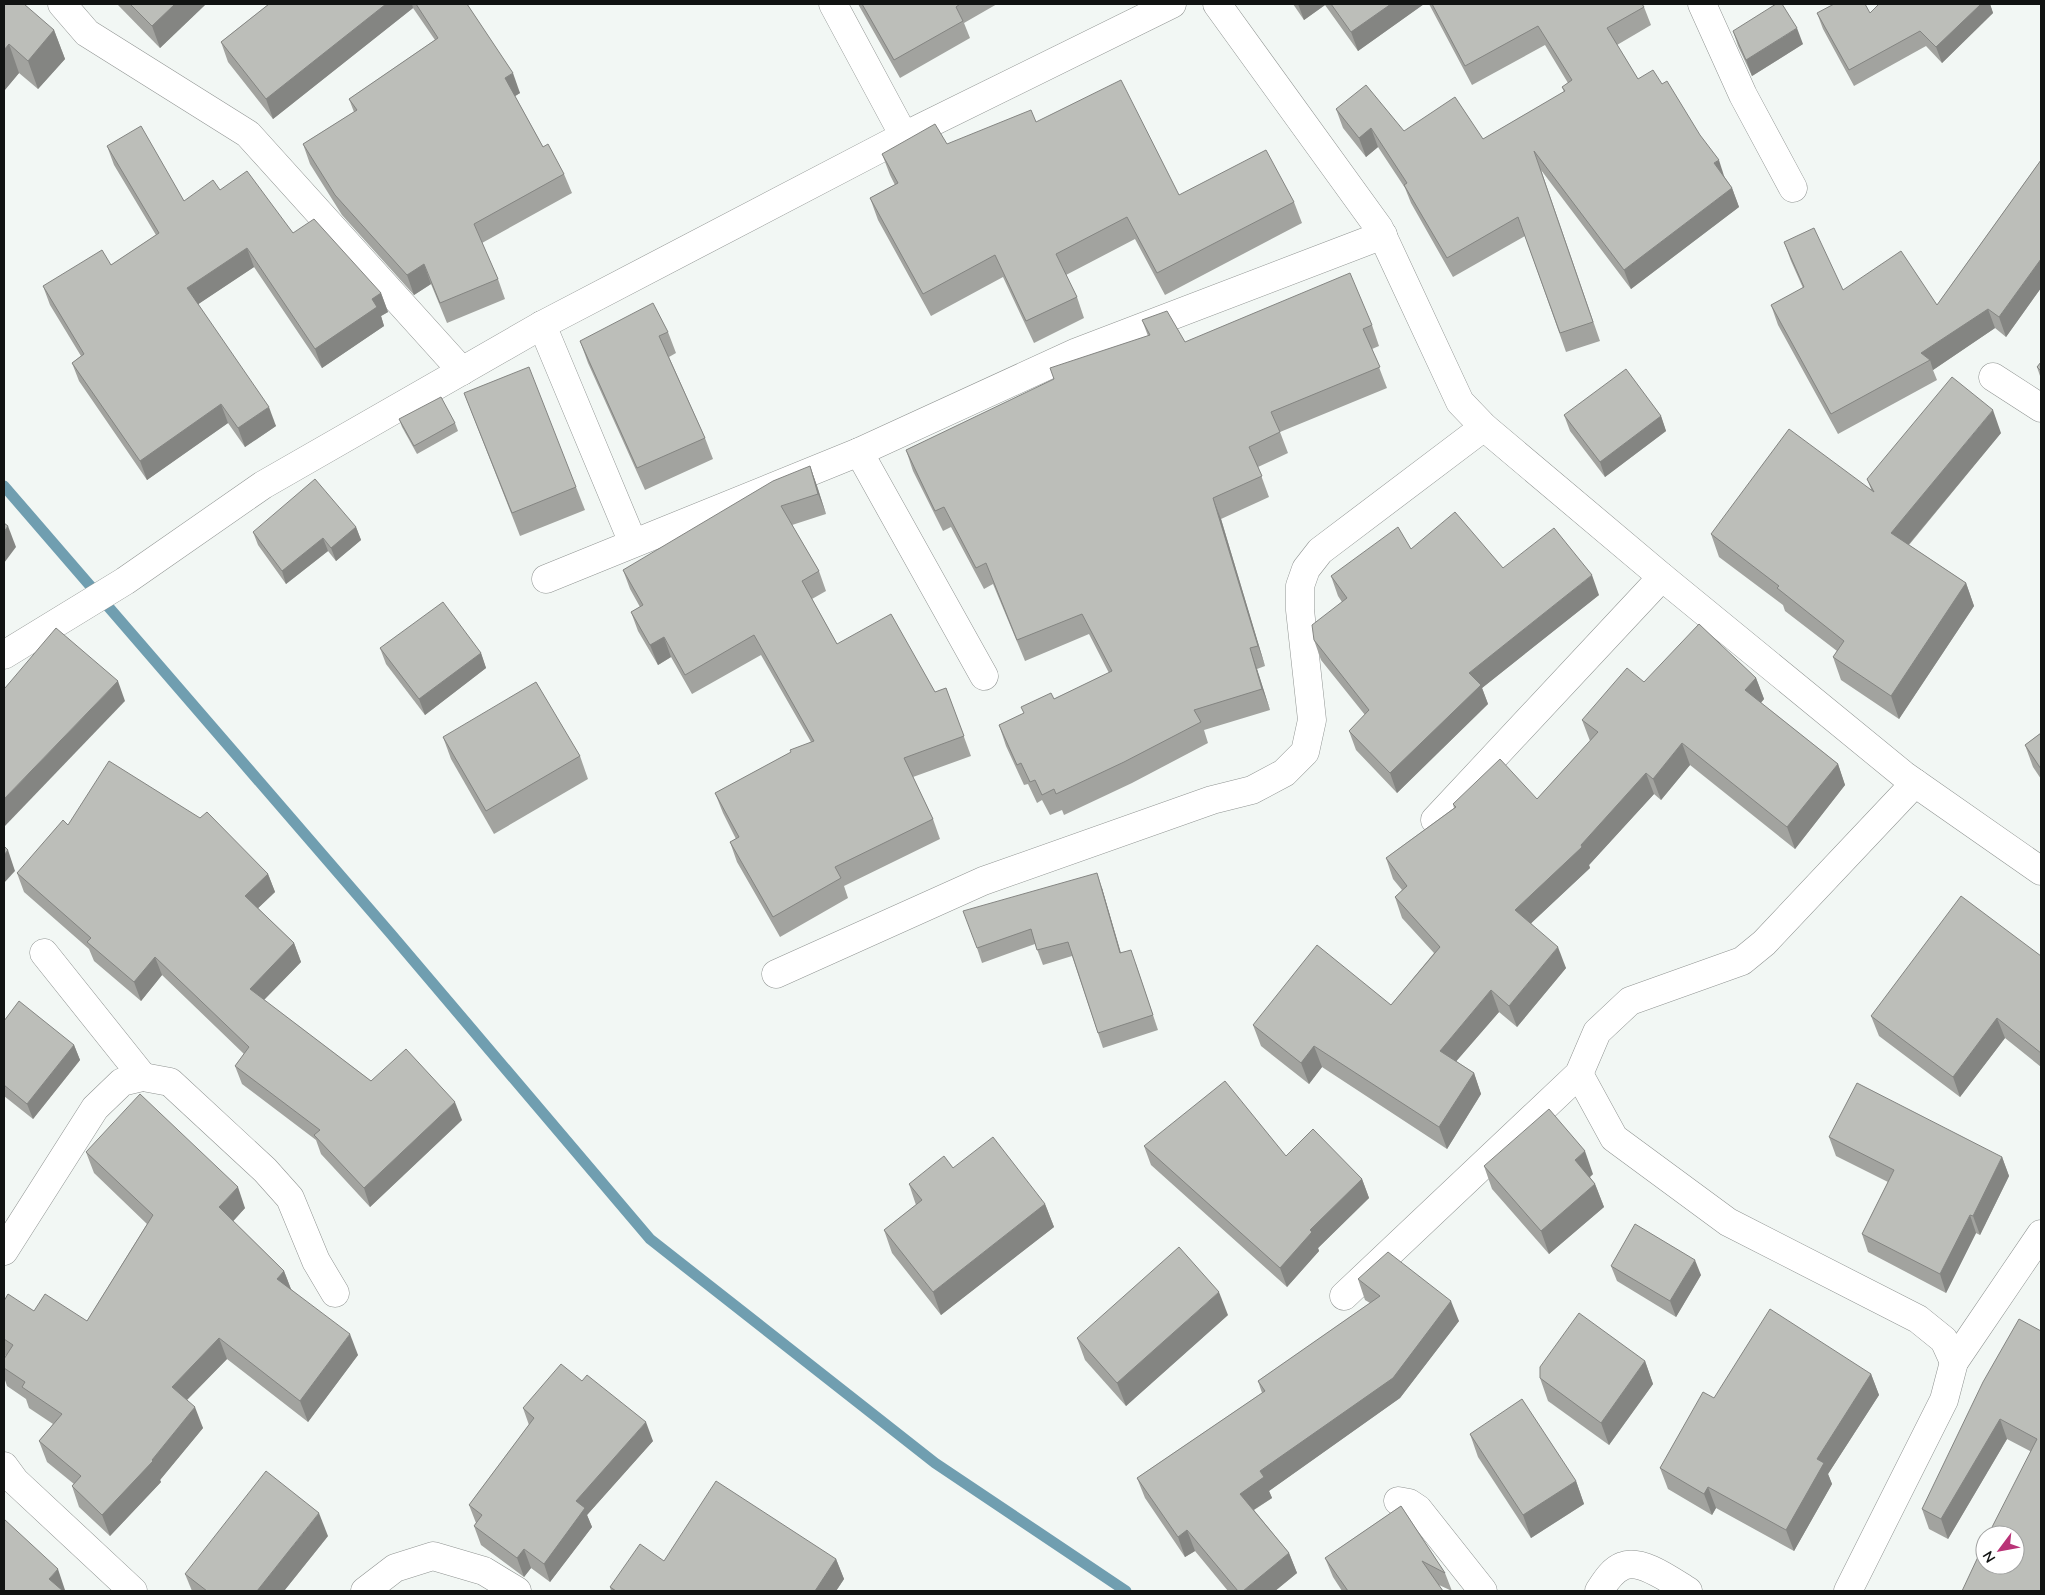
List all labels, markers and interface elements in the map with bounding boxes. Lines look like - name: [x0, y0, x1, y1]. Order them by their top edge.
- north arrow: [1975, 1525, 2025, 1575]
- text: N: [1979, 1548, 1999, 1566]

